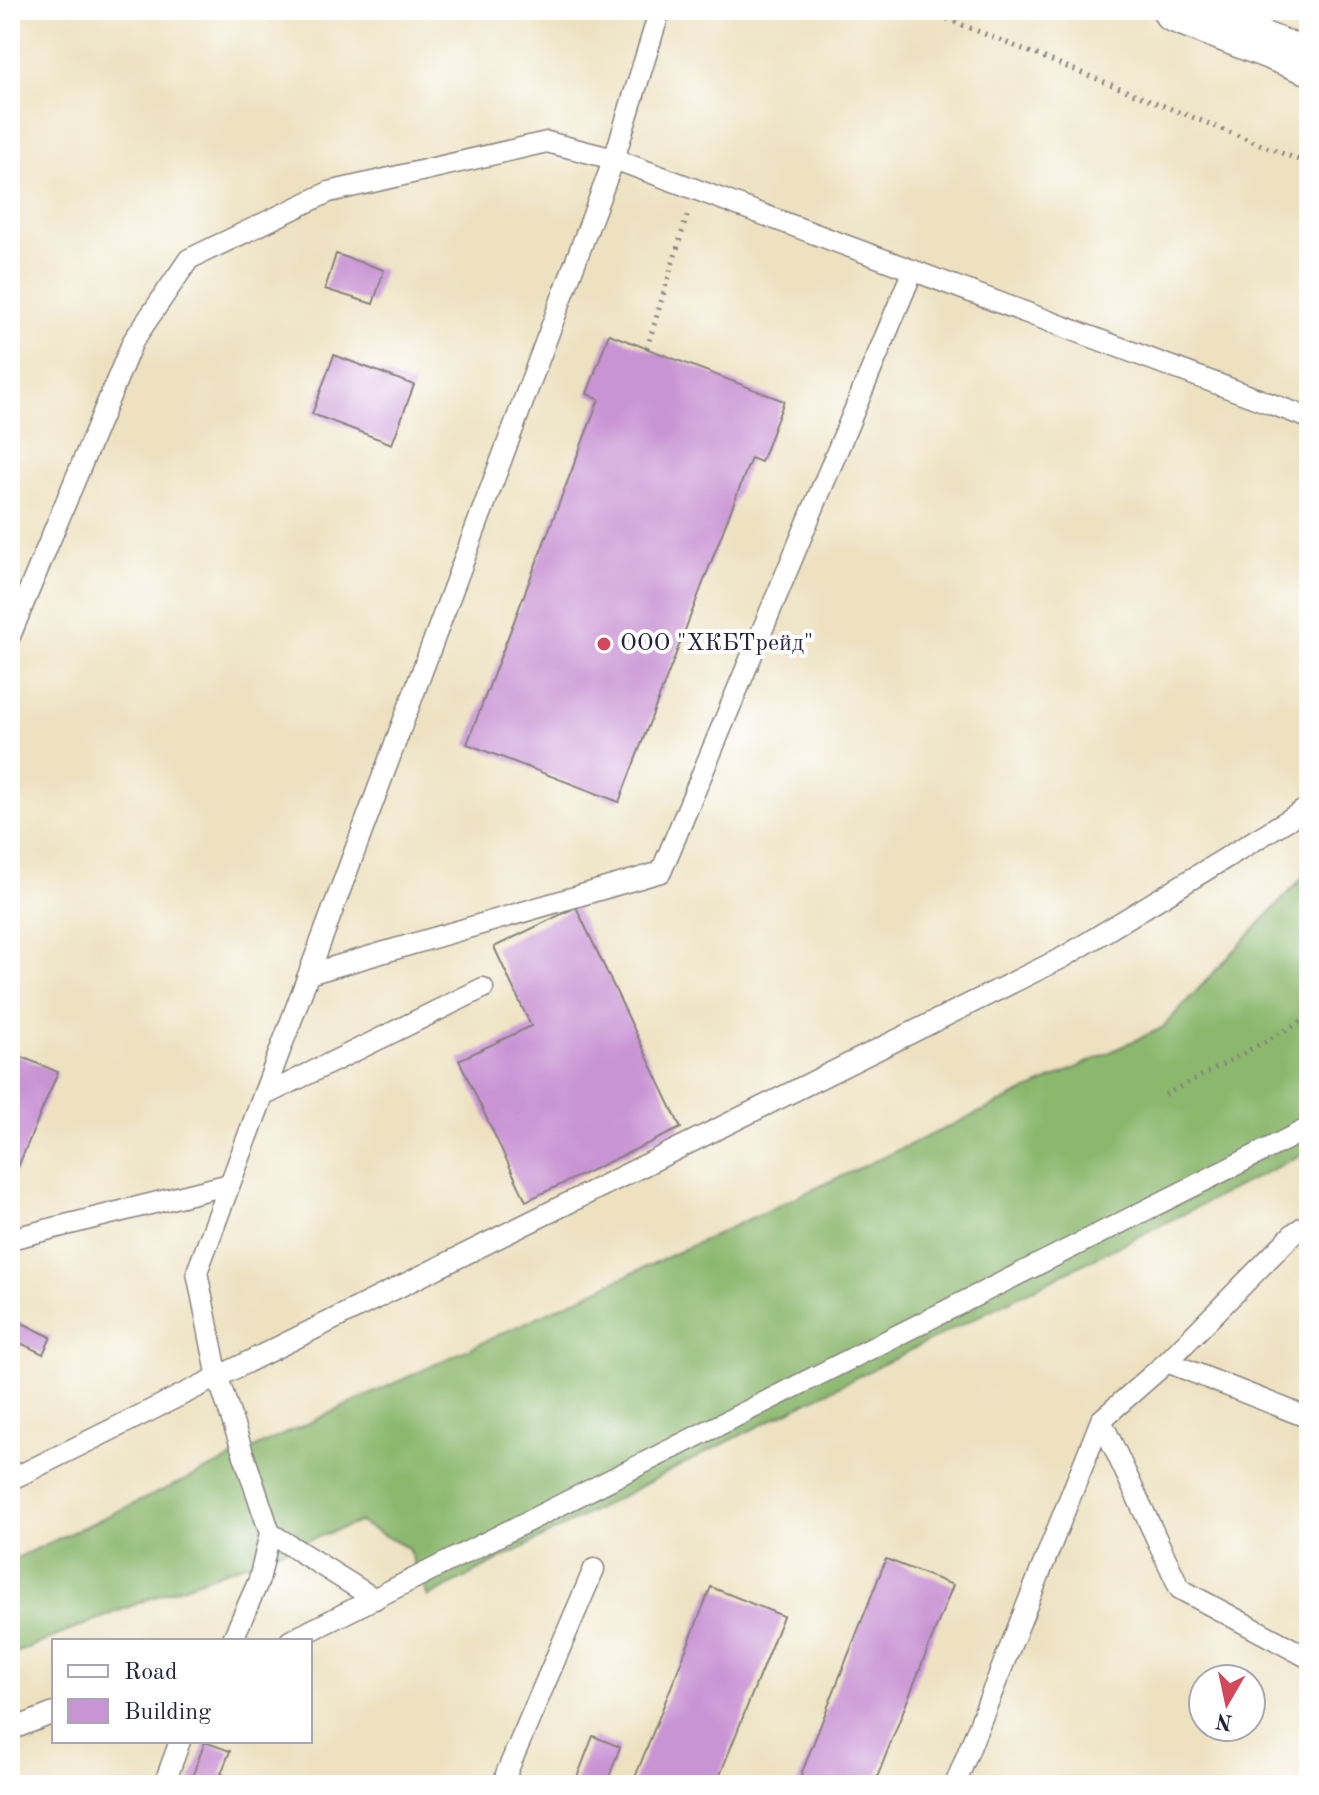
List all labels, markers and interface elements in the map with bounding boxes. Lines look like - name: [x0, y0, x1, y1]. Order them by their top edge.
- place label: ООО "ХКБТрейд": [620, 632, 813, 656]
- marker: ООО "ХКБТрейд": [595, 635, 613, 653]
- legend: [52, 1639, 312, 1743]
- text: Road: [124, 1661, 177, 1685]
- north arrow: [1187, 1663, 1267, 1743]
- text: Building: [124, 1701, 211, 1725]
- text: N: [1214, 1709, 1234, 1733]

